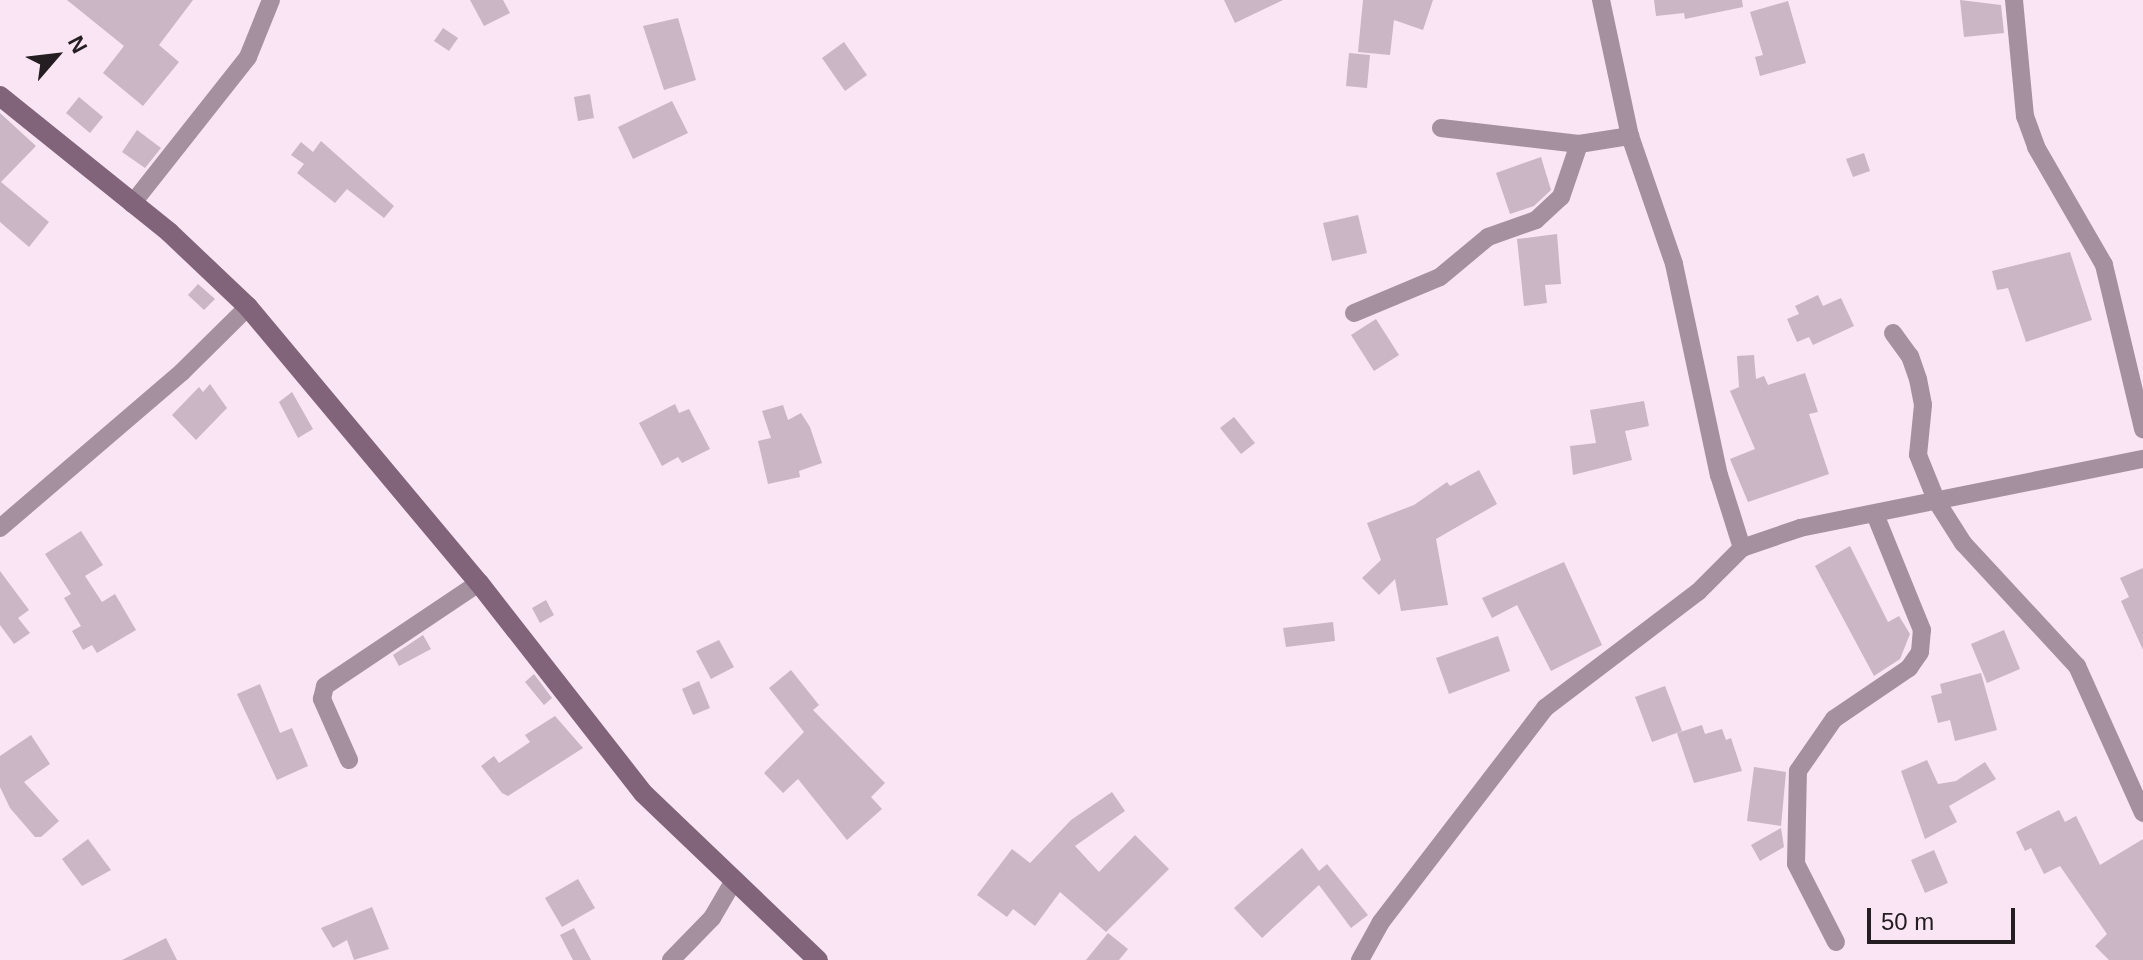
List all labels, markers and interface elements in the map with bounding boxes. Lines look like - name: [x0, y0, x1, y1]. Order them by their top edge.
- north arrow: [16, 16, 96, 96]
- text: N: [63, 32, 92, 57]
- scale bar: [1871, 892, 2019, 942]
- text: 50 m: [1881, 908, 1934, 935]

